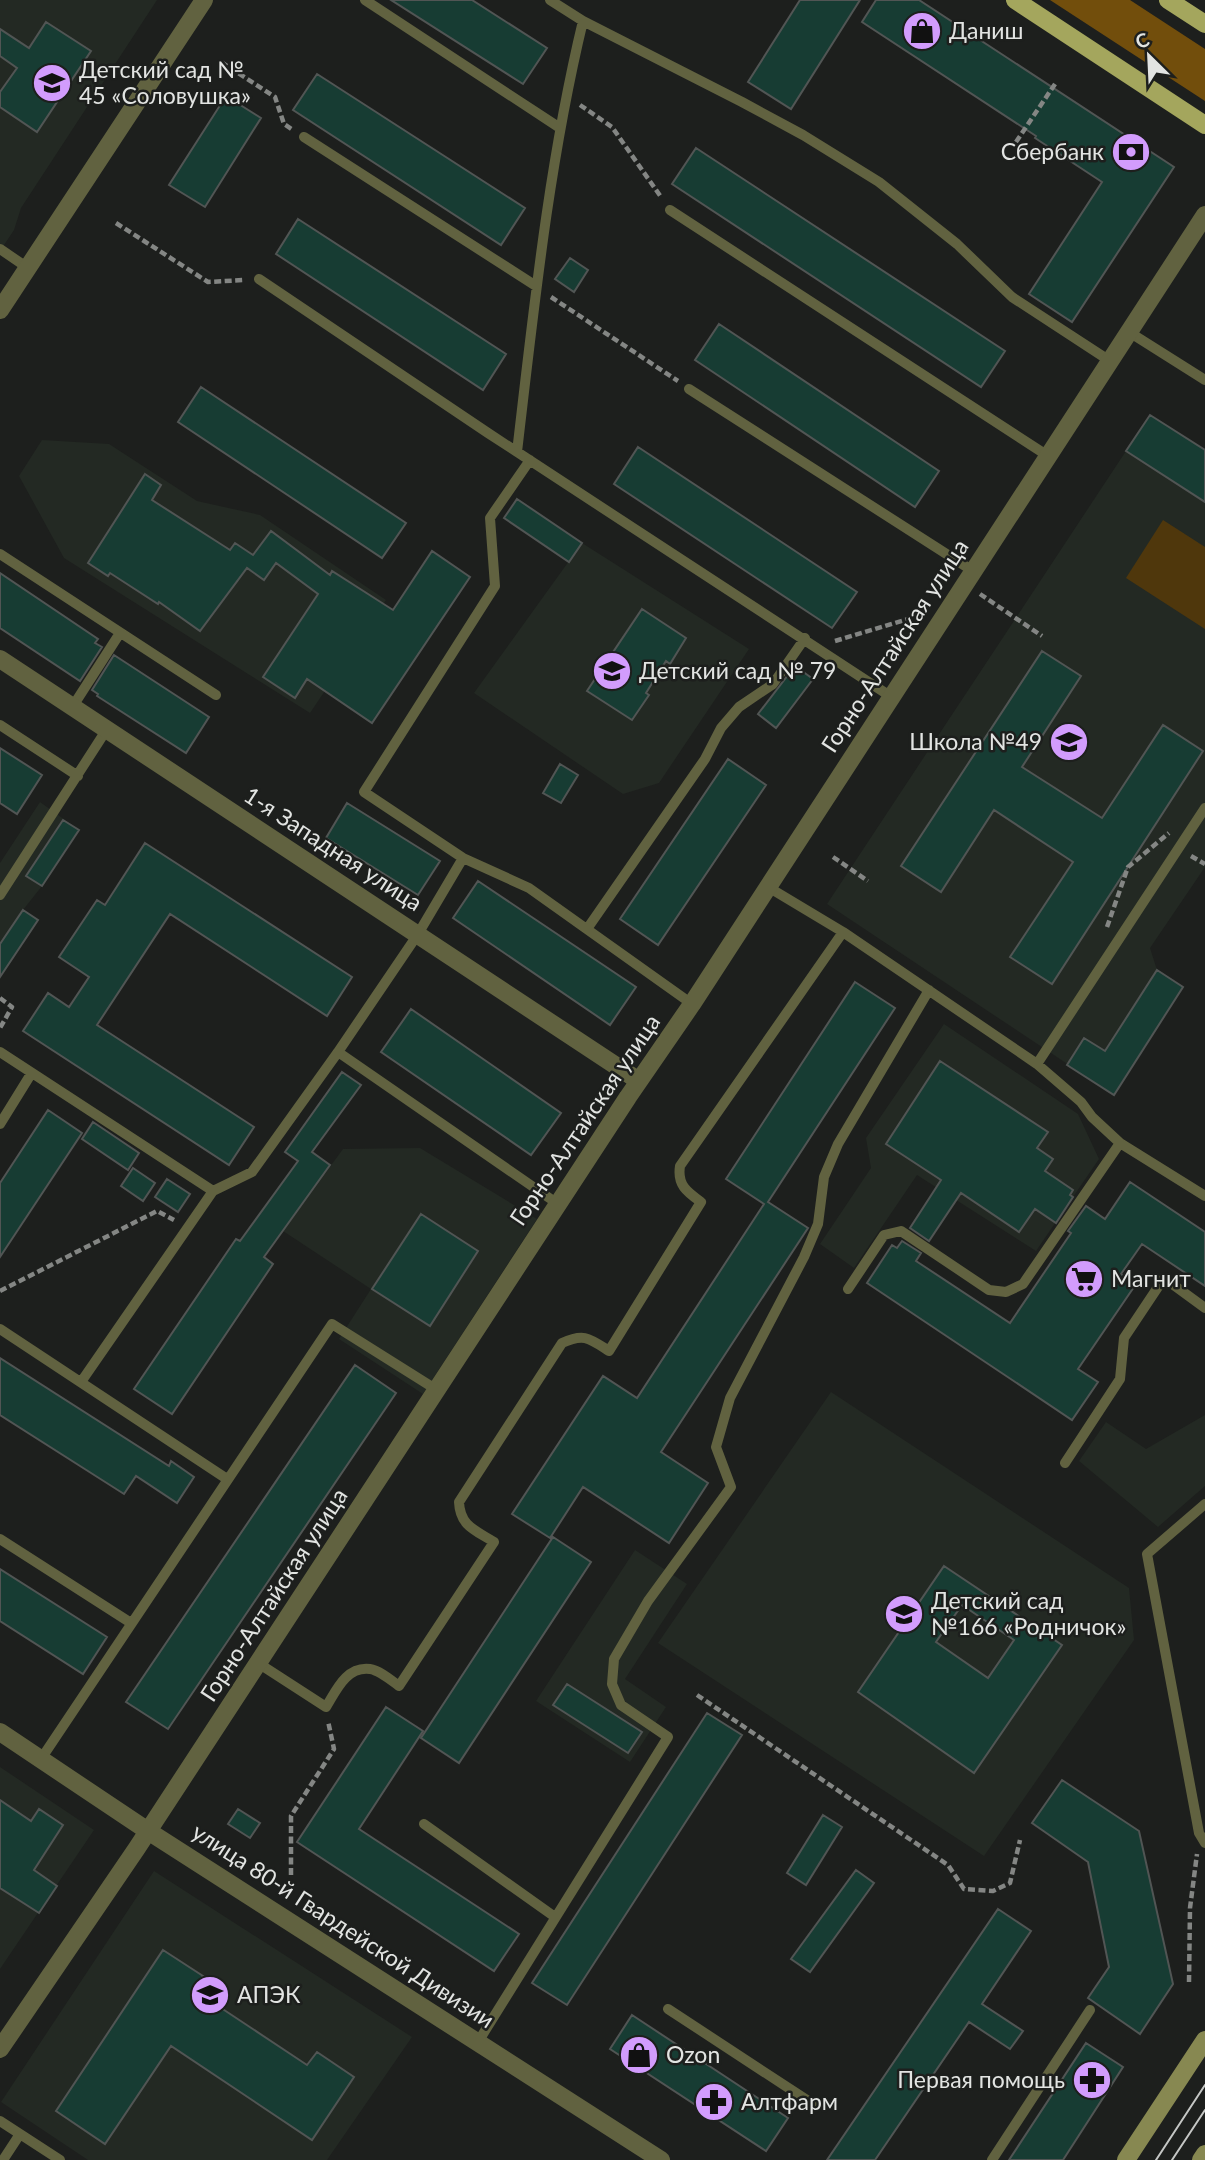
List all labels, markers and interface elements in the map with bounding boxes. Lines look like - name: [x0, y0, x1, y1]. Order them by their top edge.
- shop icon: Даниш: [901, 10, 943, 52]
- place label: Даниш: [949, 16, 1024, 44]
- north arrow: [1114, 21, 1184, 91]
- text: С: [1131, 27, 1153, 53]
- place label: Детский сад № 45 «Соловушка»: [79, 55, 251, 109]
- school or university icon: Детский сад № 45 «Соловушка»: [31, 62, 73, 104]
- bank icon: Сбербанк: [1110, 131, 1152, 173]
- place label: Сбербанк: [1001, 137, 1104, 165]
- street label: Горно-Алтайская улица: [815, 534, 974, 757]
- school or university icon: Детский сад № 79: [591, 650, 633, 692]
- place label: Детский сад № 79: [639, 656, 836, 684]
- school or university icon: Школа №49: [1048, 721, 1090, 763]
- place label: Школа №49: [909, 727, 1042, 755]
- street label: 1-я Западная улица: [239, 780, 428, 916]
- street label: Горно-Алтайская улица: [503, 1009, 665, 1230]
- supermarket icon: Магнит: [1063, 1258, 1105, 1300]
- place label: Магнит: [1111, 1264, 1191, 1292]
- street label: Горно-Алтайская улица: [194, 1483, 353, 1706]
- place label: Детский сад №166 «Родничок»: [931, 1586, 1126, 1640]
- school or university icon: Детский сад №166 «Родничок»: [883, 1593, 925, 1635]
- street label: улица 80-й Гвардейской Дивизии: [187, 1817, 500, 2033]
- school or university icon: АПЭК: [189, 1974, 231, 2016]
- place label: АПЭК: [237, 1980, 301, 2008]
- shop icon: Ozon: [618, 2034, 660, 2076]
- place label: Ozon: [666, 2040, 720, 2068]
- pharmacy icon: Первая помощь: [1071, 2059, 1113, 2101]
- place label: Первая помощь: [897, 2065, 1065, 2093]
- pharmacy icon: Алтфарм: [693, 2081, 735, 2123]
- place label: Алтфарм: [741, 2087, 838, 2115]

